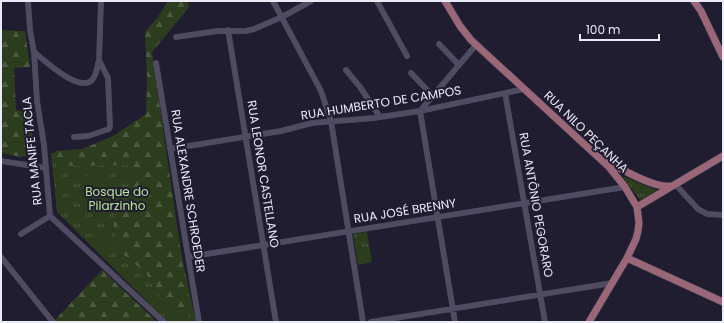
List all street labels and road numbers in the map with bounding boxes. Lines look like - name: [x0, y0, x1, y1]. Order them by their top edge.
- street label: RUA HUMBERTO DE CAMPOS: [299, 81, 462, 124]
- street label: RUA NILO PEÇANHA: [540, 87, 632, 176]
- street label: RUA MANIFE TACLA: [17, 96, 46, 206]
- street label: RUA LEONOR CASTELLANO: [243, 99, 284, 249]
- street label: RUA ALEXANDRE SCHROEDER: [167, 108, 210, 274]
- street label: RUA ANTÔNIO PEGORARO: [515, 131, 558, 279]
- street label: RUA JOSÉ BRENNY: [352, 194, 457, 227]

